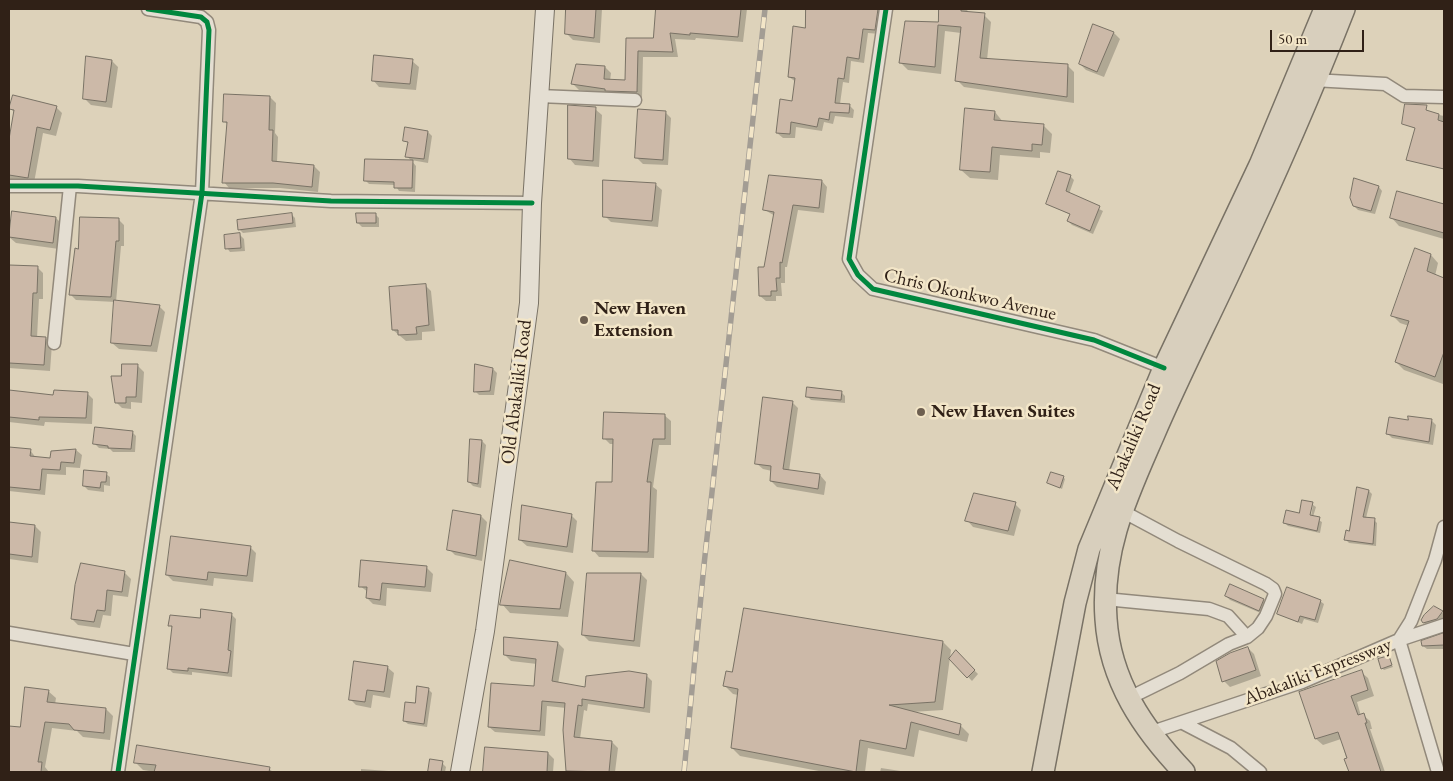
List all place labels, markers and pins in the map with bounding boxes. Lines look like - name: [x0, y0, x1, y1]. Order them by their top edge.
- place label: New Haven Extension: [594, 298, 686, 342]
- marker: New Haven Extension: [578, 314, 590, 326]
- place label: New Haven Suites: [931, 401, 1075, 423]
- marker: New Haven Suites: [915, 406, 927, 418]

